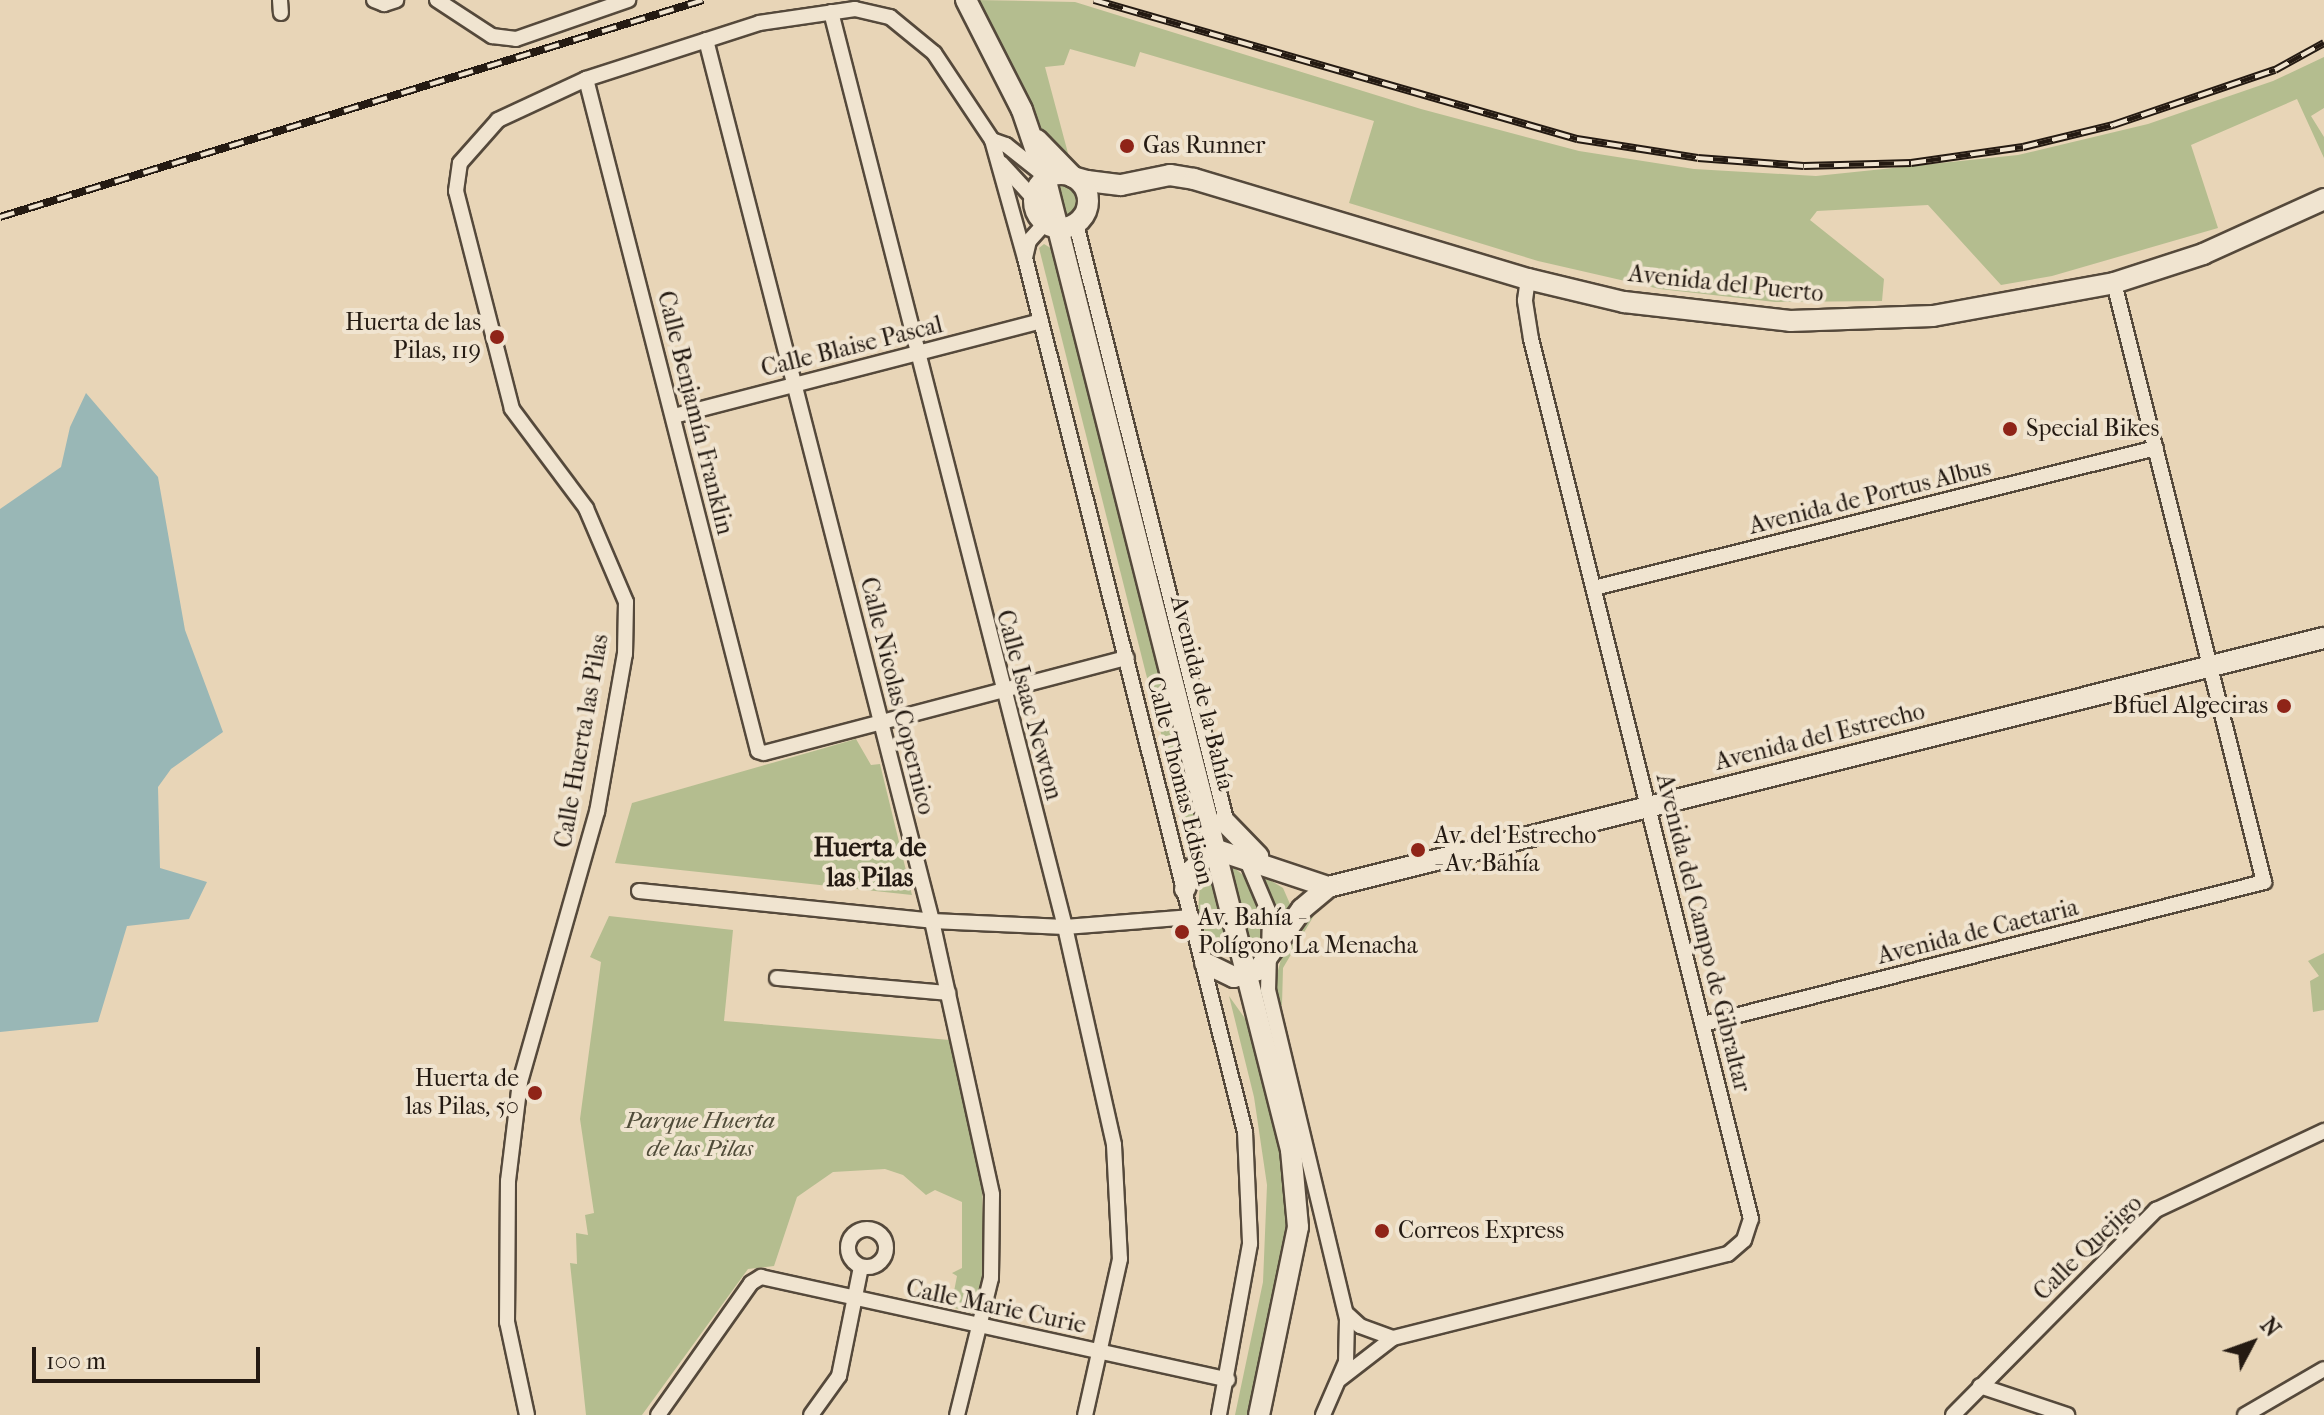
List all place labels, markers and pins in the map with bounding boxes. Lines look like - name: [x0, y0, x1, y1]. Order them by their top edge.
- place label: Gas Runner: [1143, 132, 1266, 160]
- marker: Gas Runner: [1118, 137, 1136, 155]
- place label: Huerta de las Pilas, 119: [345, 309, 481, 365]
- marker: Huerta de las Pilas, 119: [488, 328, 506, 346]
- place label: Special Bikes: [2026, 415, 2159, 443]
- marker: Special Bikes: [2001, 420, 2019, 438]
- place label: Bfuel Algeciras: [2113, 692, 2268, 720]
- marker: Bfuel Algeciras: [2275, 697, 2293, 715]
- place label: Av. del Estrecho - Av. Bahía: [1434, 822, 1597, 878]
- marker: Av. del Estrecho - Av. Bahía: [1409, 841, 1427, 859]
- place label: Av. Bahía - Polígono La Menacha: [1198, 904, 1418, 960]
- marker: Av. Bahía - Polígono La Menacha: [1173, 923, 1191, 941]
- place label: Huerta de las Pilas, 50: [405, 1065, 519, 1121]
- marker: Huerta de las Pilas, 50: [526, 1084, 544, 1102]
- place label: Correos Express: [1398, 1217, 1564, 1245]
- marker: Correos Express: [1373, 1222, 1391, 1240]

